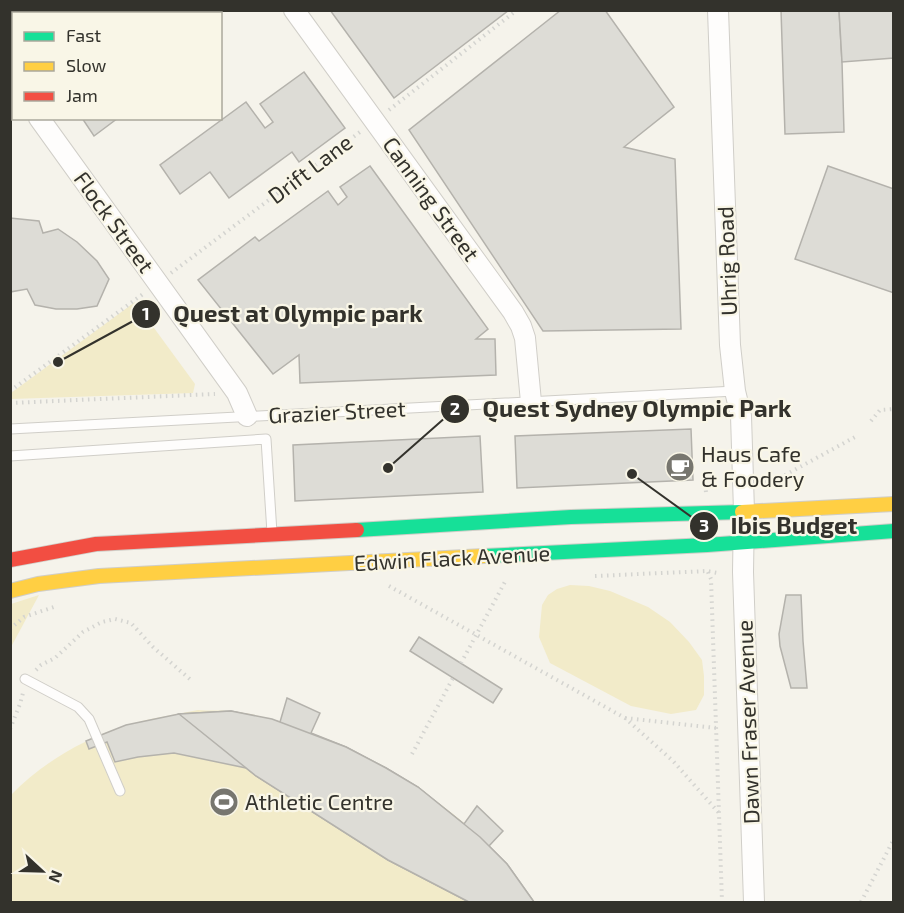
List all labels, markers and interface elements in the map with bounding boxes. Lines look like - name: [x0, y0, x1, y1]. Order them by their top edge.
- legend: [12, 12, 222, 120]
- text: Fast: [66, 24, 101, 46]
- text: Slow: [66, 54, 107, 76]
- text: Jam: [66, 84, 98, 106]
- street label: Drift Lane: [262, 128, 357, 208]
- street label: Canning Street: [378, 131, 485, 265]
- street label: Flock Street: [69, 166, 160, 277]
- street label: Uhrig Road: [711, 206, 741, 316]
- callout: Quest at Olympic park: [131, 293, 434, 335]
- text: Quest at Olympic park: [173, 298, 423, 328]
- text: 1: [142, 302, 150, 324]
- callout: Quest Sydney Olympic Park: [440, 388, 804, 430]
- text: Quest Sydney Olympic Park: [483, 393, 792, 423]
- street label: Grazier Street: [268, 394, 406, 428]
- text: 2: [450, 397, 460, 419]
- place label: Haus Cafe & Foodery: [701, 440, 805, 491]
- cafe icon: Haus Cafe & Foodery: [664, 451, 696, 483]
- callout: Ibis Budget: [689, 505, 870, 547]
- text: Ibis Budget: [731, 510, 858, 539]
- text: 3: [699, 514, 709, 536]
- street label: Edwin Flack Avenue: [353, 539, 551, 575]
- street label: Dawn Fraser Avenue: [730, 619, 764, 825]
- sports icon: Athletic Centre: [208, 786, 240, 818]
- place label: Athletic Centre: [245, 788, 393, 814]
- north arrow: [12, 841, 72, 901]
- text: N: [45, 868, 67, 886]

